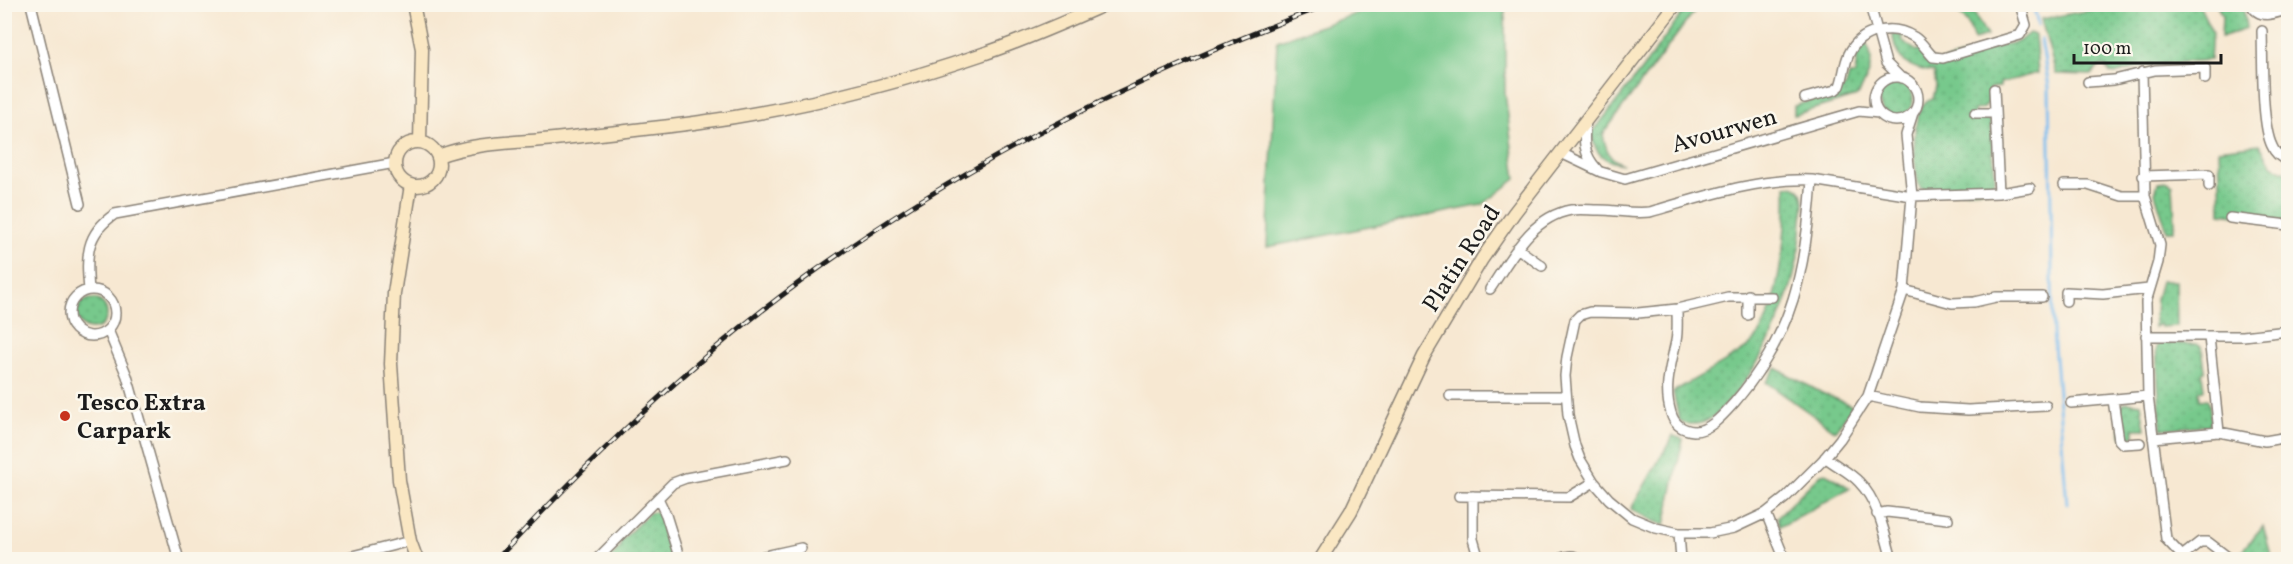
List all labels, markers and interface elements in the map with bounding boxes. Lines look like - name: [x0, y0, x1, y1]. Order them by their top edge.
- scale bar: [2074, 27, 2221, 65]
- text: 100 m: [2083, 37, 2132, 62]
- street label: Avourwen: [1668, 101, 1781, 163]
- street label: Platin Road: [1415, 199, 1510, 319]
- place label: Tesco Extra Carpark: [77, 387, 206, 449]
- marker: Tesco Extra Carpark: [58, 409, 72, 423]

